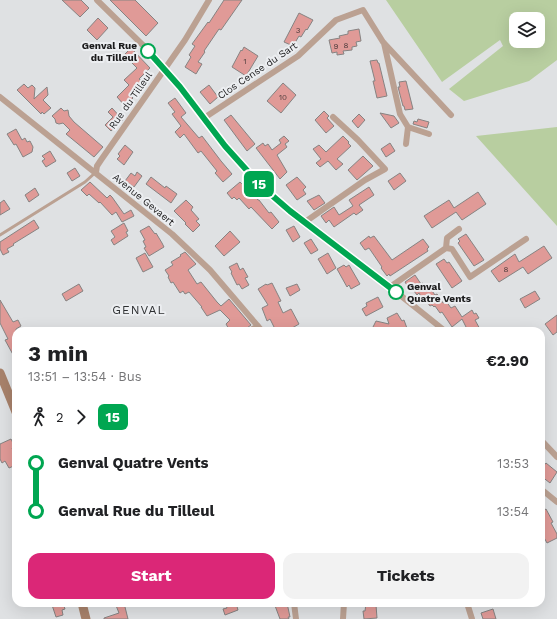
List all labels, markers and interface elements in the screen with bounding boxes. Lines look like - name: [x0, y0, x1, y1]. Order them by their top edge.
- map controls: [509, 12, 545, 48]
- button: layers: [509, 12, 545, 48]
- house number: 3: [296, 26, 301, 35]
- street label: Clos Cense du Sart: [215, 39, 300, 101]
- place label: Genval Rue du Tilleul: [82, 40, 138, 63]
- house number: 8: [344, 41, 349, 50]
- house number: 9: [334, 42, 339, 51]
- marker: Genval Rue du Tilleul: [140, 43, 156, 59]
- house number: 1: [243, 57, 247, 66]
- street label: Rue du Tilleul: [107, 70, 154, 131]
- house number: 10: [279, 93, 287, 102]
- street label: Avenue Gevaert: [111, 171, 177, 228]
- line badge: 15: [241, 171, 277, 197]
- text: 15: [252, 176, 266, 192]
- house number: 8: [504, 265, 509, 274]
- place label: Genval Quatre Vents: [407, 281, 472, 304]
- marker: Genval Quatre Vents: [388, 284, 404, 300]
- district label: GENVAL: [112, 303, 166, 317]
- text: 3 min: [28, 341, 88, 366]
- text: €2.90: [486, 352, 529, 370]
- text: 13:51 – 13:54 · Bus: [28, 369, 142, 384]
- icon: walk: [28, 406, 50, 428]
- icon: forward: [70, 406, 92, 428]
- text: 15: [106, 409, 120, 425]
- text: 2: [56, 410, 64, 425]
- text: Genval Quatre Vents: [58, 454, 209, 472]
- text: 13:53: [497, 456, 529, 471]
- text: Genval Rue du Tilleul: [58, 502, 214, 520]
- text: 13:54: [497, 504, 529, 519]
- button: Start: [28, 553, 275, 599]
- button: Tickets: [283, 553, 529, 599]

